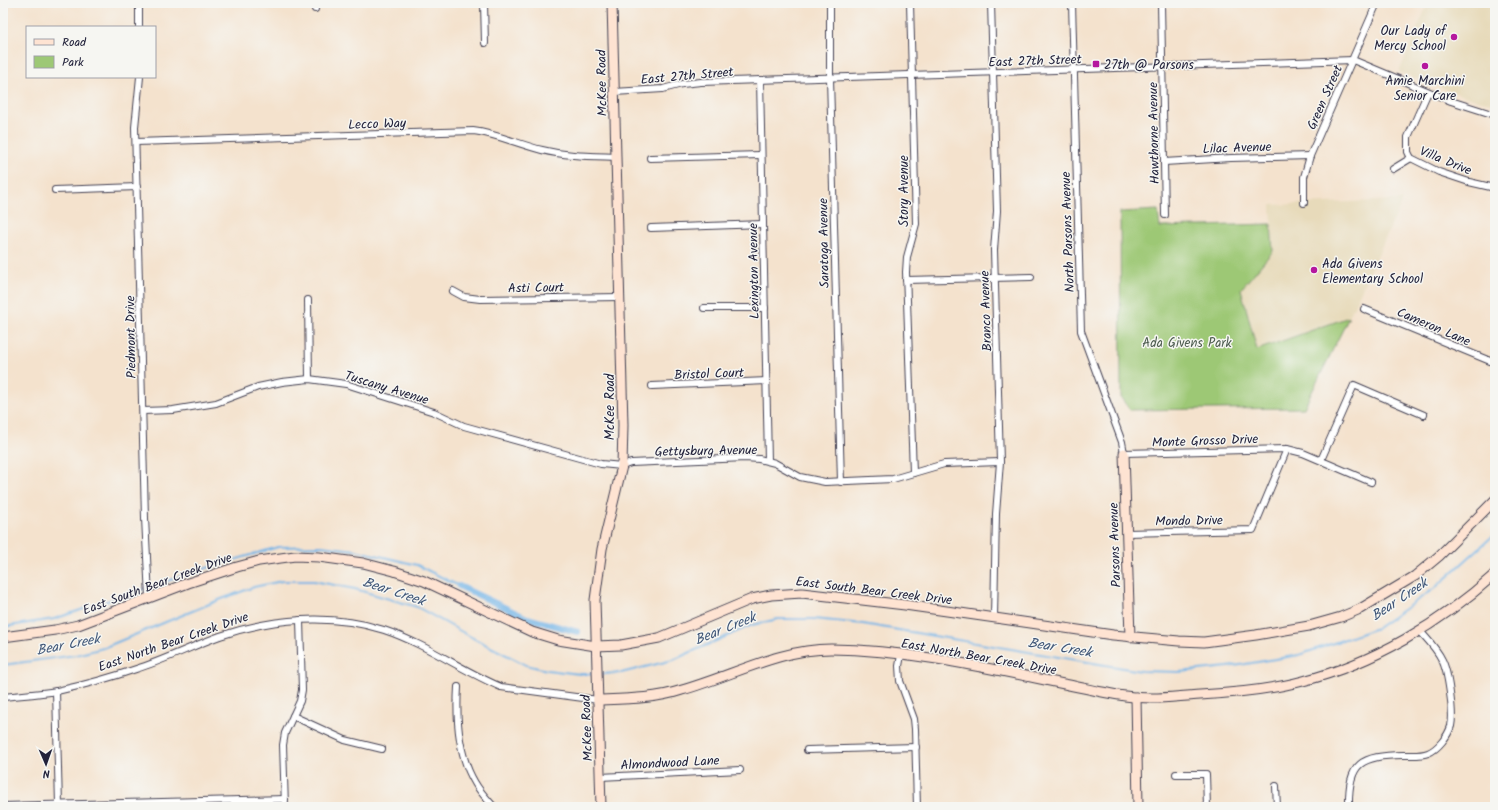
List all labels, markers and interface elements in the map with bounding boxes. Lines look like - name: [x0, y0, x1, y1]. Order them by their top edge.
- place label: Our Lady of Mercy School: [1374, 21, 1447, 57]
- legend: [26, 26, 156, 78]
- marker: Our Lady of Mercy School: [1449, 32, 1459, 42]
- text: Road: [62, 33, 87, 52]
- street label: McKee Road: [591, 49, 614, 117]
- street label: East 27th Street: [988, 49, 1083, 74]
- text: Park: [62, 53, 84, 72]
- place label: 27th @ Parsons: [1104, 55, 1194, 76]
- marker: 27th @ Parsons: [1091, 59, 1101, 69]
- street label: Green Street: [1302, 61, 1349, 133]
- marker: Amie Marchini Senior Care: [1420, 61, 1430, 71]
- street label: East 27th Street: [640, 62, 735, 91]
- place label: Amie Marchini Senior Care: [1386, 71, 1465, 107]
- street label: Hawthorne Avenue: [1143, 82, 1166, 184]
- street label: Lecco Way: [348, 113, 407, 136]
- street label: Lilac Avenue: [1202, 137, 1272, 160]
- street label: Villa Drive: [1416, 141, 1475, 181]
- street label: Story Avenue: [894, 155, 915, 227]
- street label: North Parsons Avenue: [1056, 171, 1081, 293]
- street label: Saratoga Avenue: [813, 198, 836, 288]
- street label: Lexington Avenue: [743, 223, 766, 319]
- place label: Ada Givens Elementary School: [1322, 254, 1423, 290]
- marker: Ada Givens Elementary School: [1309, 265, 1319, 275]
- street label: Branco Avenue: [975, 270, 998, 352]
- street label: Asti Court: [508, 277, 565, 299]
- street label: Piedmont Drive: [120, 295, 143, 379]
- street label: Cameron Lane: [1393, 302, 1474, 352]
- park label: Ada Givens Park: [1142, 333, 1233, 354]
- street label: Bristol Court: [674, 363, 745, 386]
- street label: Tuscany Avenue: [342, 366, 431, 411]
- street label: McKee Road: [600, 373, 621, 440]
- street label: Monte Grosso Drive: [1151, 429, 1259, 454]
- street label: Gettysburg Avenue: [655, 440, 758, 463]
- street label: Parsons Avenue: [1104, 502, 1127, 588]
- street label: Mondo Drive: [1155, 510, 1223, 533]
- street label: East South Bear Creek Drive: [80, 548, 235, 621]
- street label: East South Bear Creek Drive: [794, 571, 954, 612]
- water label: Bear Creek: [1367, 571, 1434, 627]
- water label: Bear Creek: [360, 572, 430, 613]
- water label: Bear Creek: [691, 606, 762, 651]
- street label: East North Bear Creek Drive: [96, 607, 252, 678]
- water label: Bear Creek: [35, 628, 104, 662]
- water label: Bear Creek: [1026, 632, 1096, 664]
- street label: East North Bear Creek Drive: [899, 633, 1058, 682]
- street label: McKee Road: [576, 694, 599, 762]
- north arrow: [26, 744, 66, 784]
- street label: Almondwood Lane: [620, 750, 720, 777]
- text: N: [42, 764, 50, 782]

